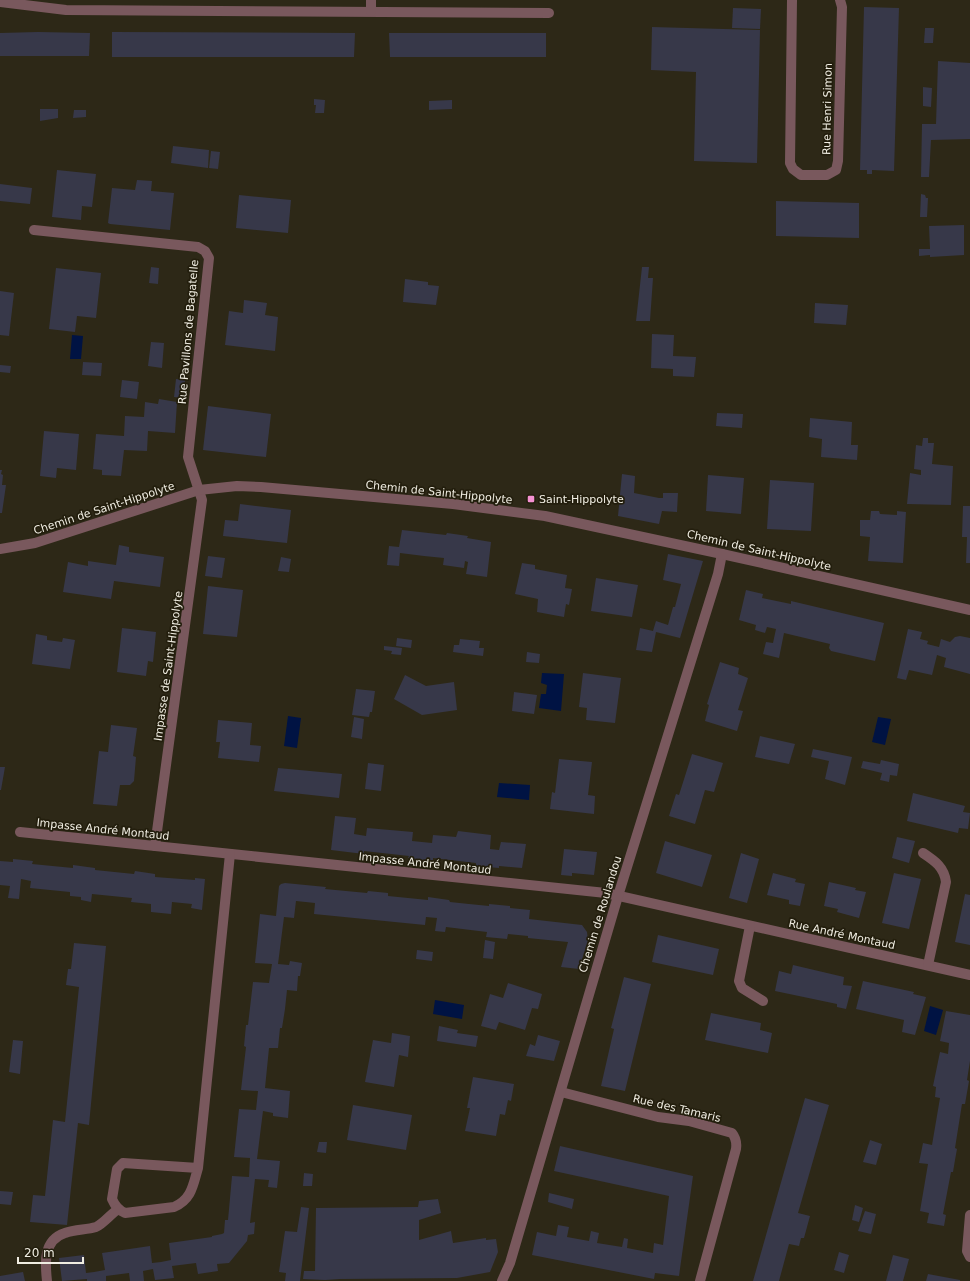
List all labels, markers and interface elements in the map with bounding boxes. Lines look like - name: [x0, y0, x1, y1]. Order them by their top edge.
- street label: Rue Henri Simon: [820, 63, 835, 155]
- street label: Rue Pavillons de Bagatelle: [176, 259, 201, 405]
- street label: Chemin de Saint-Hippolyte: [365, 478, 513, 507]
- street label: Chemin de Saint-Hippolyte: [32, 479, 177, 537]
- place label: Saint-Hippolyte: [539, 493, 624, 506]
- marker: Saint-Hippolyte: [526, 494, 536, 504]
- street label: Chemin de Saint-Hippolyte: [686, 528, 832, 573]
- street label: Impasse de Saint-Hippolyte: [152, 590, 185, 742]
- street label: Impasse André Montaud: [36, 816, 170, 843]
- street label: Impasse André Montaud: [358, 850, 492, 877]
- street label: Chemin de Roulandou: [577, 854, 624, 974]
- street label: Rue André Montaud: [787, 917, 896, 952]
- street label: Rue des Tamaris: [632, 1092, 722, 1125]
- scale bar: [18, 1239, 83, 1265]
- text: 20 m: [24, 1246, 55, 1260]

